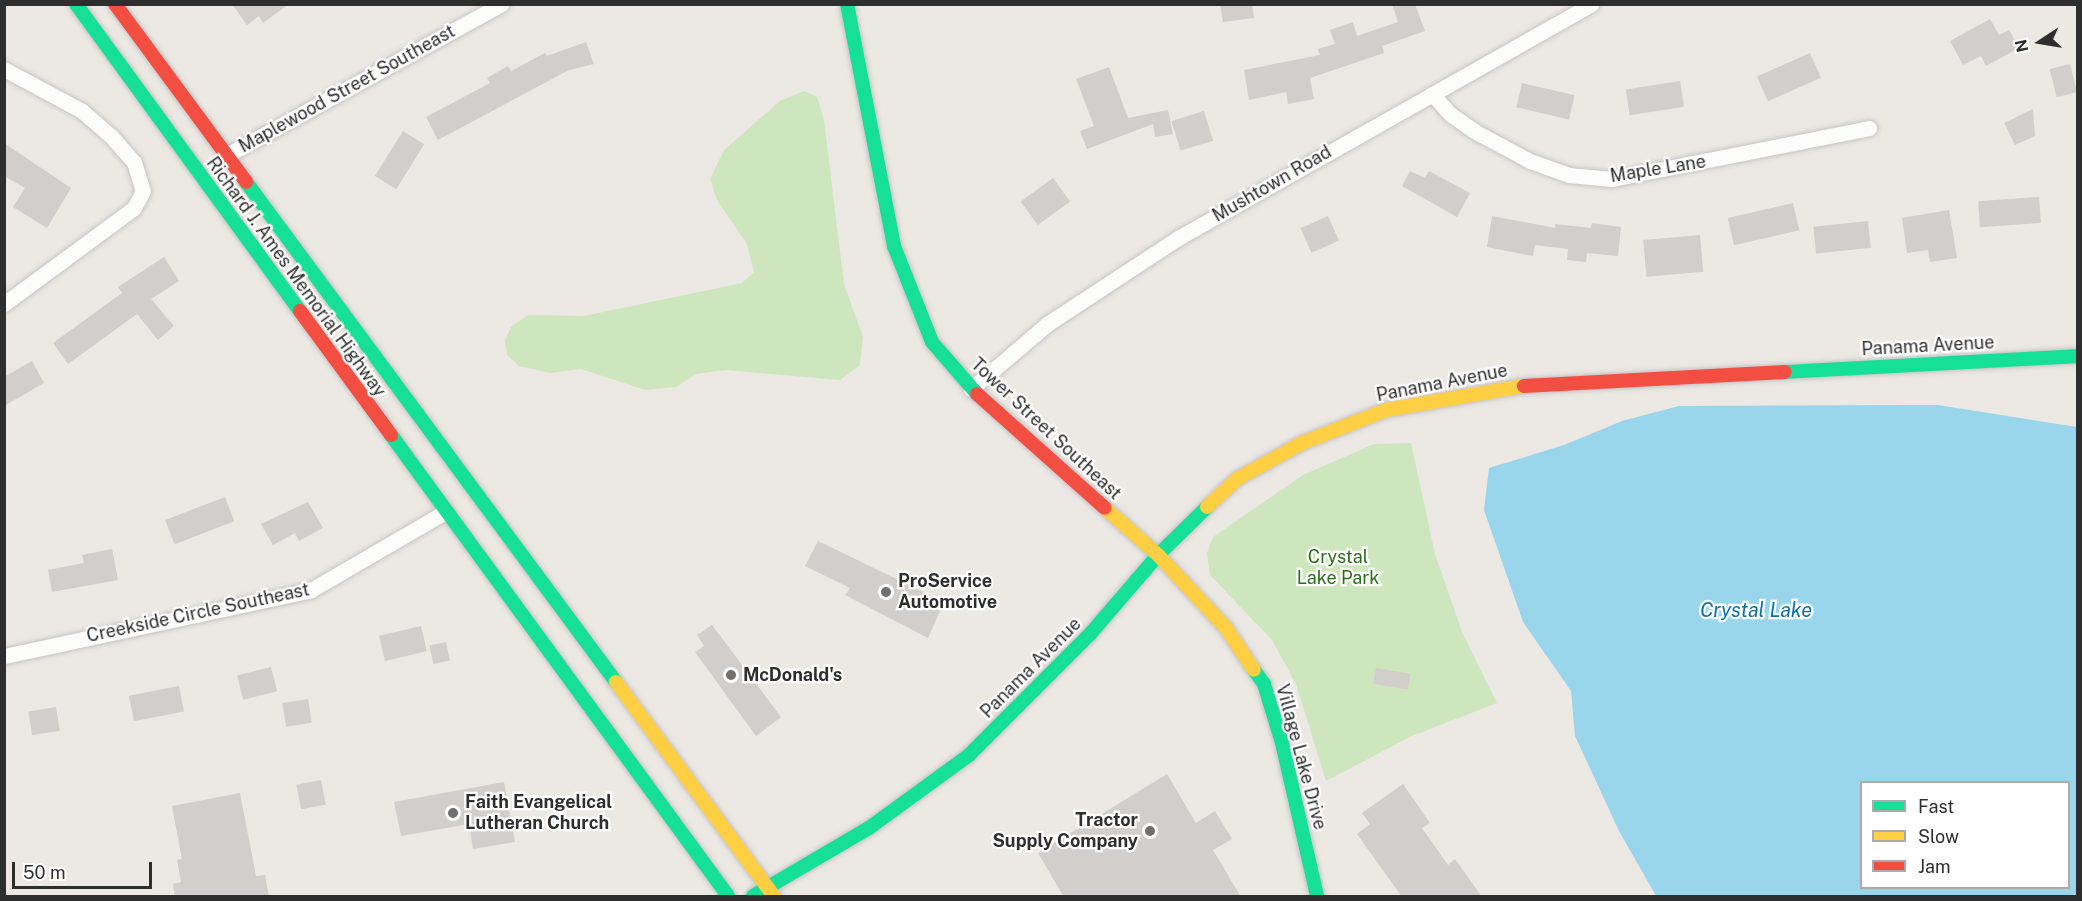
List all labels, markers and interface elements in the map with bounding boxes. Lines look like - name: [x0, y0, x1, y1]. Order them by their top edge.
- north arrow: [2010, 12, 2070, 72]
- street label: Maplewood Street Southeast: [235, 20, 459, 158]
- text: N: [2011, 38, 2032, 54]
- street label: Mushtown Road: [1209, 141, 1335, 227]
- street label: Maple Lane: [1609, 151, 1707, 187]
- street label: Richard J. Ames Memorial Highway: [202, 153, 390, 401]
- street label: Panama Avenue: [1861, 332, 1995, 360]
- street label: Tower Street Southeast: [966, 354, 1126, 504]
- street label: Panama Avenue: [1375, 360, 1509, 406]
- park label: Crystal Lake Park: [1297, 547, 1379, 590]
- place label: ProService Automotive: [898, 571, 997, 614]
- street label: Creekside Circle Southeast: [85, 579, 311, 647]
- marker: ProService Automotive: [879, 585, 893, 599]
- water label: Crystal Lake: [1700, 598, 1812, 622]
- street label: Panama Avenue: [976, 613, 1086, 723]
- place label: McDonald's: [743, 664, 842, 686]
- marker: McDonald's: [724, 668, 738, 682]
- street label: Village Lake Drive: [1271, 682, 1331, 832]
- legend: [1860, 781, 2070, 889]
- place label: Faith Evangelical Lutheran Church: [465, 792, 612, 834]
- text: Fast: [1918, 796, 1954, 817]
- marker: Faith Evangelical Lutheran Church: [446, 806, 460, 820]
- place label: Tractor Supply Company: [992, 810, 1138, 852]
- marker: Tractor Supply Company: [1143, 824, 1157, 838]
- text: Slow: [1918, 826, 1959, 847]
- scale bar: [15, 850, 154, 888]
- text: Jam: [1918, 856, 1951, 877]
- text: 50 m: [23, 862, 66, 883]

